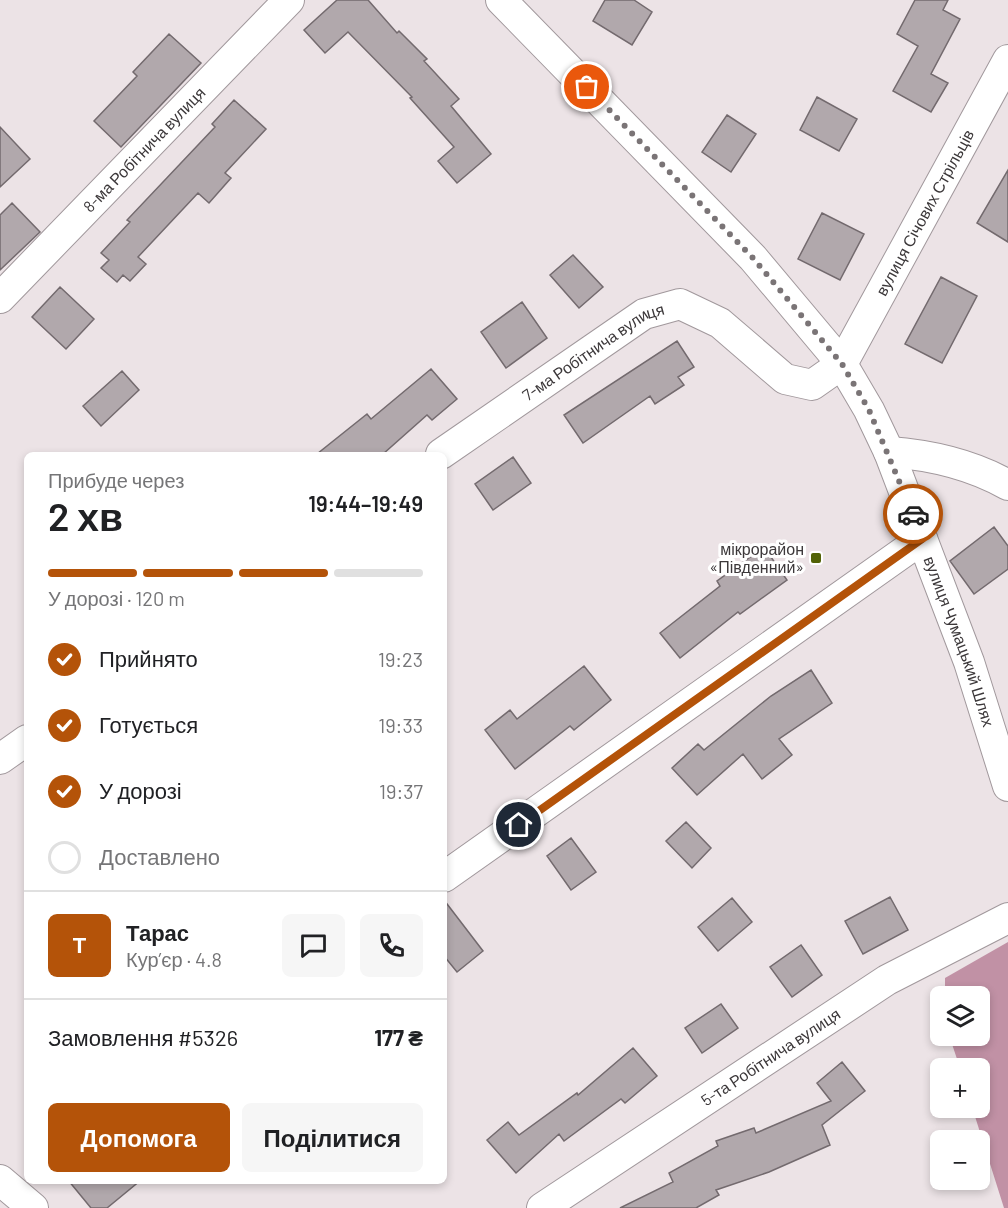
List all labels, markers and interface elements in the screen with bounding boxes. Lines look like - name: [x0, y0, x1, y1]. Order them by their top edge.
- pin: [561, 61, 612, 112]
- icon: bag: [570, 70, 603, 103]
- street label: 8-ма Робітнича вулиця: [79, 83, 209, 216]
- street label: вулиця Січових Стрільців: [871, 126, 977, 299]
- street label: 7-ма Робітнича вулиця: [518, 299, 666, 404]
- text: Прибуде через: [48, 468, 184, 492]
- courier: [883, 484, 943, 544]
- text: 19:44–19:49: [308, 490, 423, 516]
- text: 2 хв: [48, 492, 123, 539]
- icon: car: [897, 498, 930, 531]
- place label: мікрорайон «Південний»: [710, 539, 804, 576]
- marker: мікрорайон «Південний»: [809, 551, 823, 565]
- street label: вулиця Чумацький Шлях: [921, 553, 999, 729]
- text: У дорозі · 120 m: [48, 586, 185, 610]
- icon: check: [48, 643, 81, 676]
- text: Прийнято: [99, 645, 198, 671]
- text: 19:23: [378, 647, 423, 671]
- icon: check: [48, 709, 81, 742]
- text: Готується: [99, 711, 198, 737]
- text: 19:33: [378, 713, 423, 737]
- icon: check: [48, 775, 81, 808]
- text: У дорозі: [99, 777, 182, 803]
- text: 19:37: [379, 779, 423, 803]
- pin: [493, 799, 544, 850]
- icon: home: [502, 808, 535, 841]
- text: Доставлено: [99, 843, 220, 869]
- button: chat: [282, 914, 345, 977]
- button: phone: [360, 914, 423, 977]
- text: Тарас: [126, 919, 189, 945]
- text: Т: [73, 931, 86, 957]
- text: Кур’єр · 4.8: [126, 947, 222, 971]
- map controls: [930, 986, 990, 1190]
- button: layers: [930, 986, 990, 1046]
- street label: 5-та Робітнича вулиця: [697, 1004, 844, 1109]
- text: Замовлення #5326: [48, 1024, 238, 1050]
- text: 177 ₴: [374, 1024, 423, 1050]
- button: +: [930, 1058, 990, 1118]
- button: Допомога: [48, 1103, 230, 1172]
- button: Поділитися: [242, 1103, 423, 1172]
- button: −: [930, 1130, 990, 1190]

